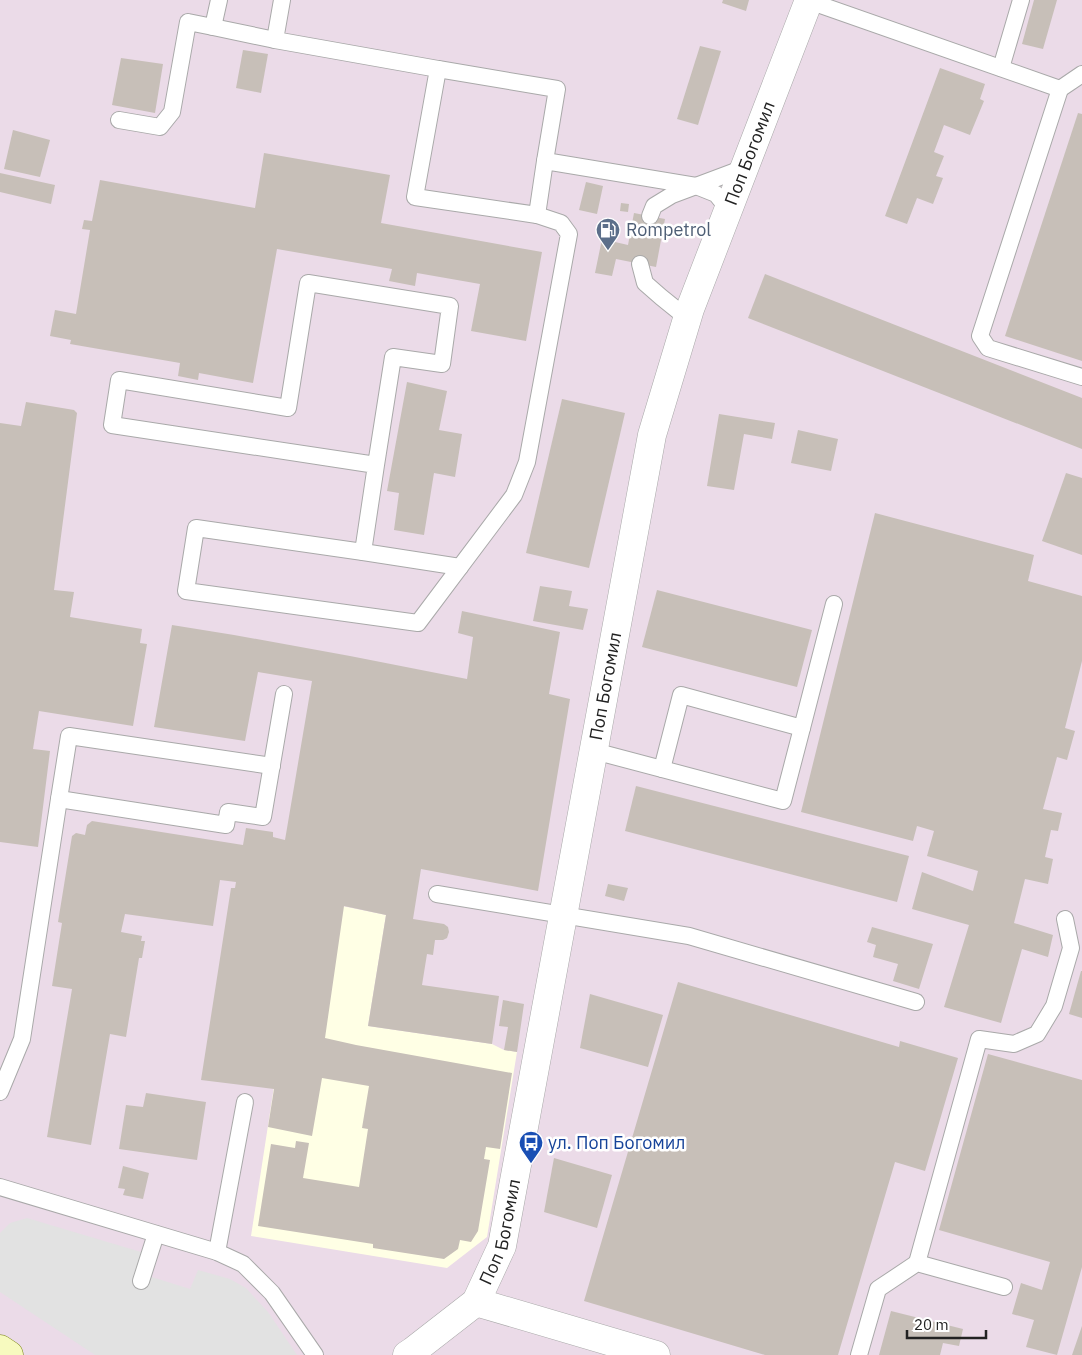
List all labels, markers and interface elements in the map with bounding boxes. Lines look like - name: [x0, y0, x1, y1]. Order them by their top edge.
- street label: Поп Богомил: [719, 98, 780, 208]
- fuel station icon: Rompetrol: [595, 217, 621, 251]
- place label: Rompetrol: [626, 218, 711, 241]
- street label: Поп Богомил: [584, 630, 626, 742]
- bus stop icon: ул. Поп Богомил: [518, 1130, 544, 1164]
- place label: ул. Поп Богомил: [548, 1131, 686, 1154]
- street label: Поп Богомил: [474, 1177, 525, 1288]
- scale bar: [907, 1308, 986, 1340]
- text: 20 m: [914, 1315, 949, 1334]

